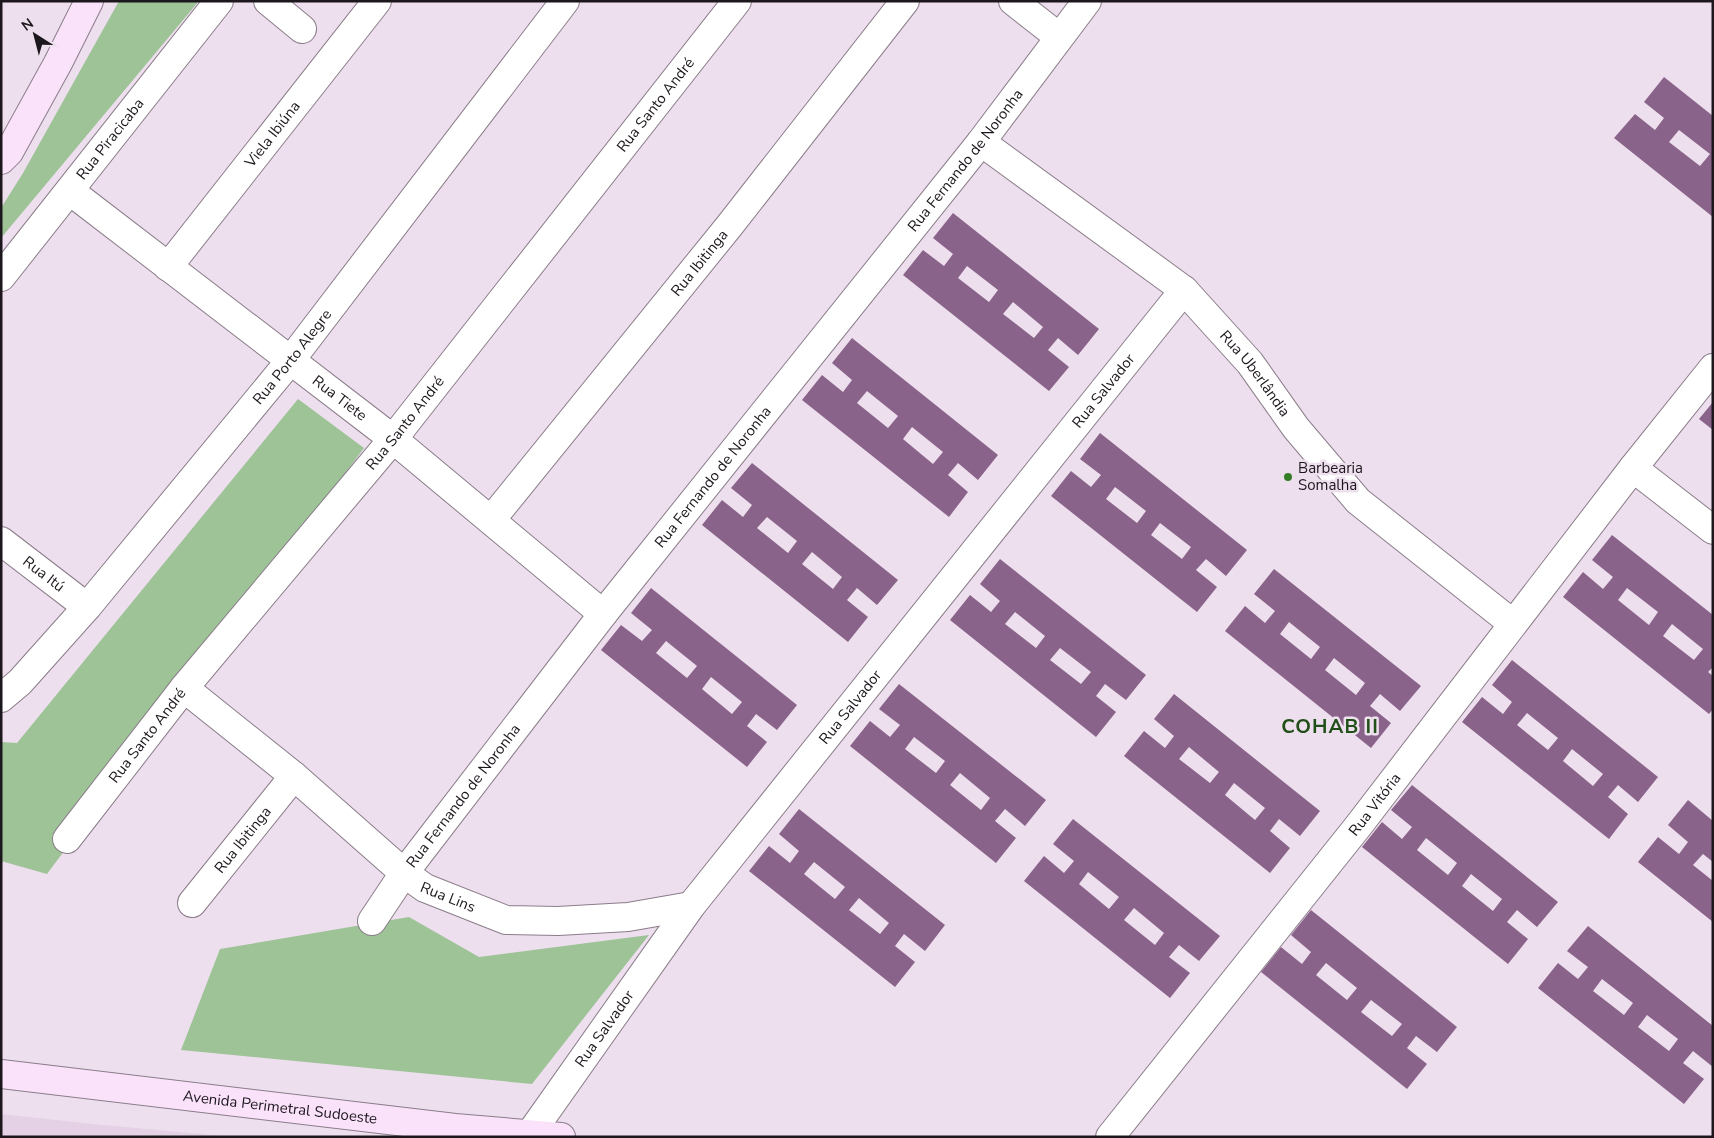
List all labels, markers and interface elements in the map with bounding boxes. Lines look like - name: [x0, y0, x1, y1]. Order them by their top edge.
- north arrow: [10, 10, 60, 60]
- text: N: [18, 14, 37, 36]
- street label: Rua Santo André: [612, 53, 699, 156]
- street label: Rua Fernando de Noronha: [903, 85, 1028, 236]
- street label: Rua Piracicaba: [72, 94, 148, 184]
- street label: Viela Ibiúna: [240, 97, 305, 172]
- street label: Rua Ibitinga: [666, 225, 732, 300]
- street label: Rua Porto Alegre: [248, 305, 336, 409]
- street label: Rua Uberlândia: [1215, 326, 1295, 421]
- street label: Rua Salvador: [1067, 349, 1140, 432]
- street label: Rua Tiete: [308, 371, 371, 425]
- street label: Rua Santo André: [361, 372, 449, 474]
- street label: Rua Fernando de Noronha: [650, 402, 776, 552]
- place label: Barbearia Somalha: [1298, 458, 1363, 495]
- marker: Barbearia Somalha: [1282, 471, 1294, 483]
- street label: Rua Itú: [19, 551, 69, 596]
- street label: Rua Salvador: [814, 665, 887, 748]
- street label: Rua Santo André: [104, 684, 190, 787]
- district label: COHAB II: [1281, 713, 1379, 740]
- street label: Rua Fernando de Noronha: [402, 720, 525, 872]
- street label: Rua Vitória: [1344, 769, 1405, 840]
- street label: Rua Ibitinga: [210, 802, 276, 877]
- street label: Rua Lins: [417, 877, 478, 917]
- street label: Rua Salvador: [570, 986, 639, 1071]
- street label: Avenida Perimetral Sudoeste: [182, 1086, 378, 1129]

